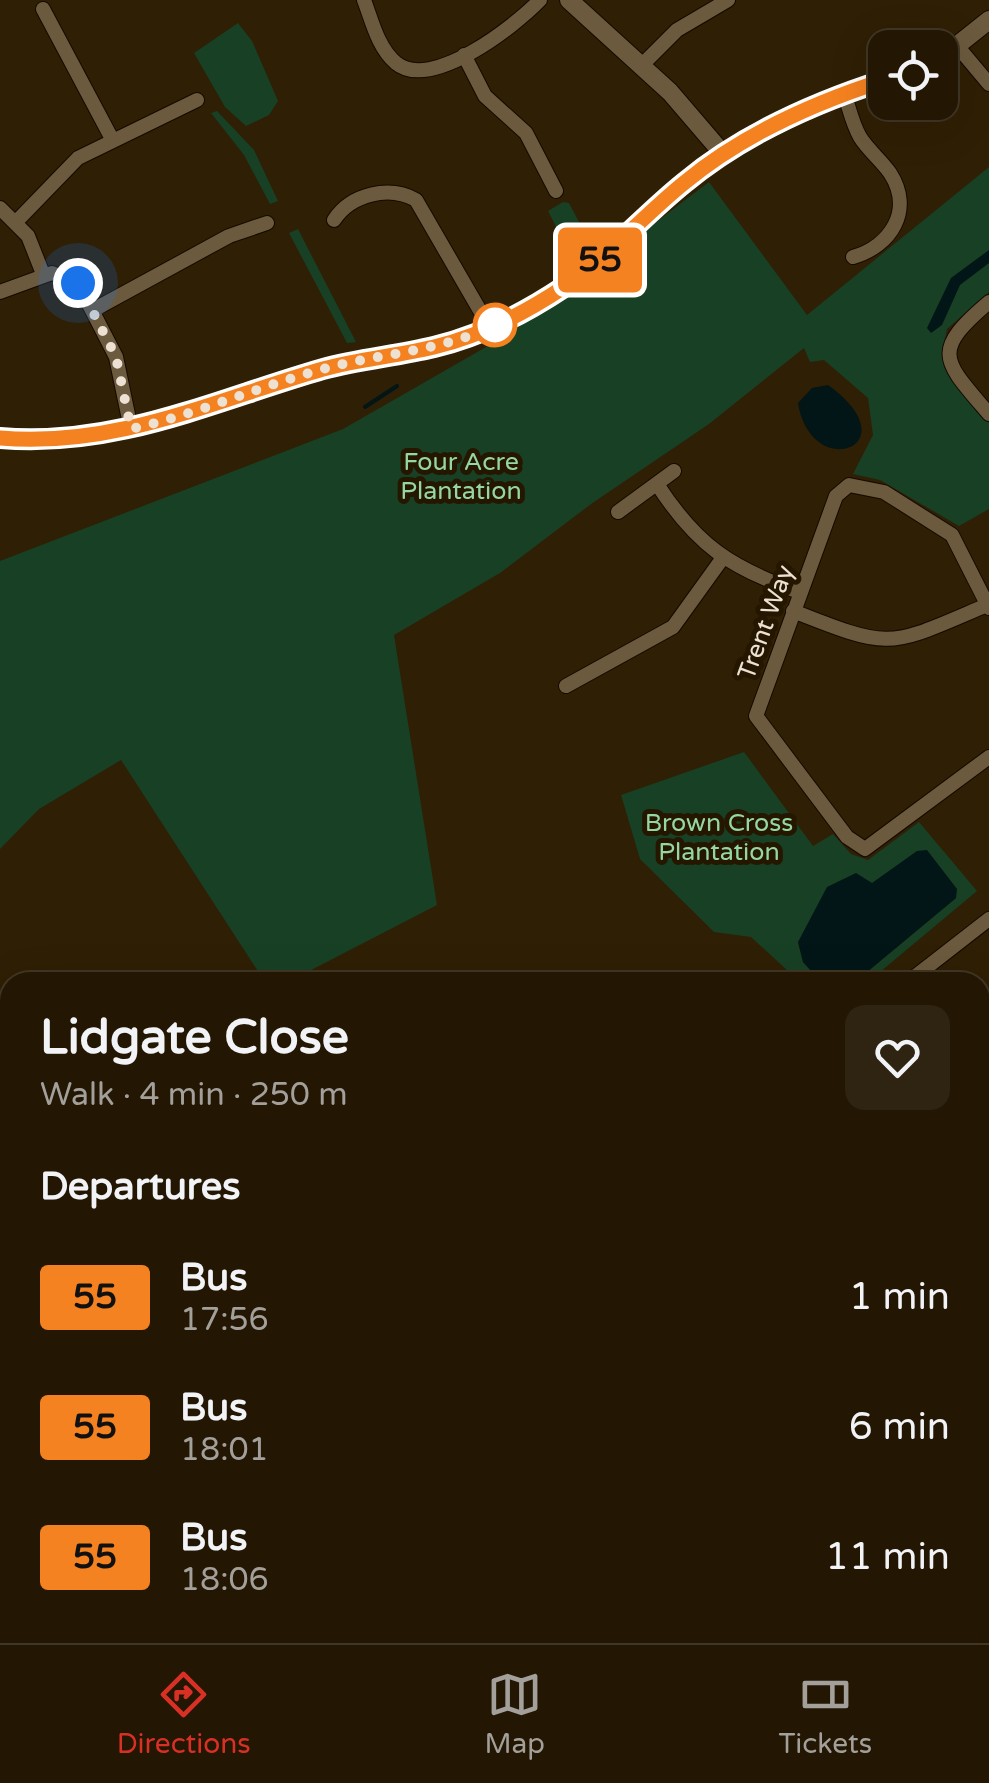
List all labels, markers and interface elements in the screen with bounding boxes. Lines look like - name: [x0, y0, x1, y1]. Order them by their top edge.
- map controls: [868, 30, 958, 120]
- button: locate: [868, 30, 958, 120]
- line badge: 55: [555, 228, 645, 292]
- text: 55: [578, 239, 622, 281]
- your location: [53, 258, 103, 308]
- unlabelled marker: [474, 304, 516, 346]
- park label: Four Acre Plantation: [400, 447, 522, 506]
- street label: Trent Way: [731, 561, 800, 684]
- park label: Brown Cross Plantation: [645, 808, 793, 867]
- button: heart: [845, 1005, 950, 1110]
- text: Lidgate Close: [40, 1009, 349, 1067]
- text: Walk · 4 min · 250 m: [40, 1076, 348, 1114]
- text: Departures: [40, 1164, 241, 1210]
- text: Bus: [180, 1255, 247, 1301]
- text: 1 min: [849, 1274, 950, 1320]
- text: 55: [73, 1276, 117, 1318]
- text: 17:56: [180, 1301, 269, 1339]
- text: Bus: [180, 1385, 247, 1431]
- text: 6 min: [849, 1404, 950, 1450]
- text: 55: [73, 1406, 117, 1448]
- text: 18:01: [180, 1431, 269, 1469]
- text: Bus: [180, 1515, 247, 1561]
- text: 11 min: [825, 1534, 950, 1580]
- text: 55: [73, 1536, 117, 1578]
- text: 18:06: [180, 1561, 269, 1599]
- tab: Directions: [117, 1667, 251, 1761]
- tab: Map: [484, 1667, 545, 1761]
- tab: Tickets: [779, 1667, 872, 1761]

